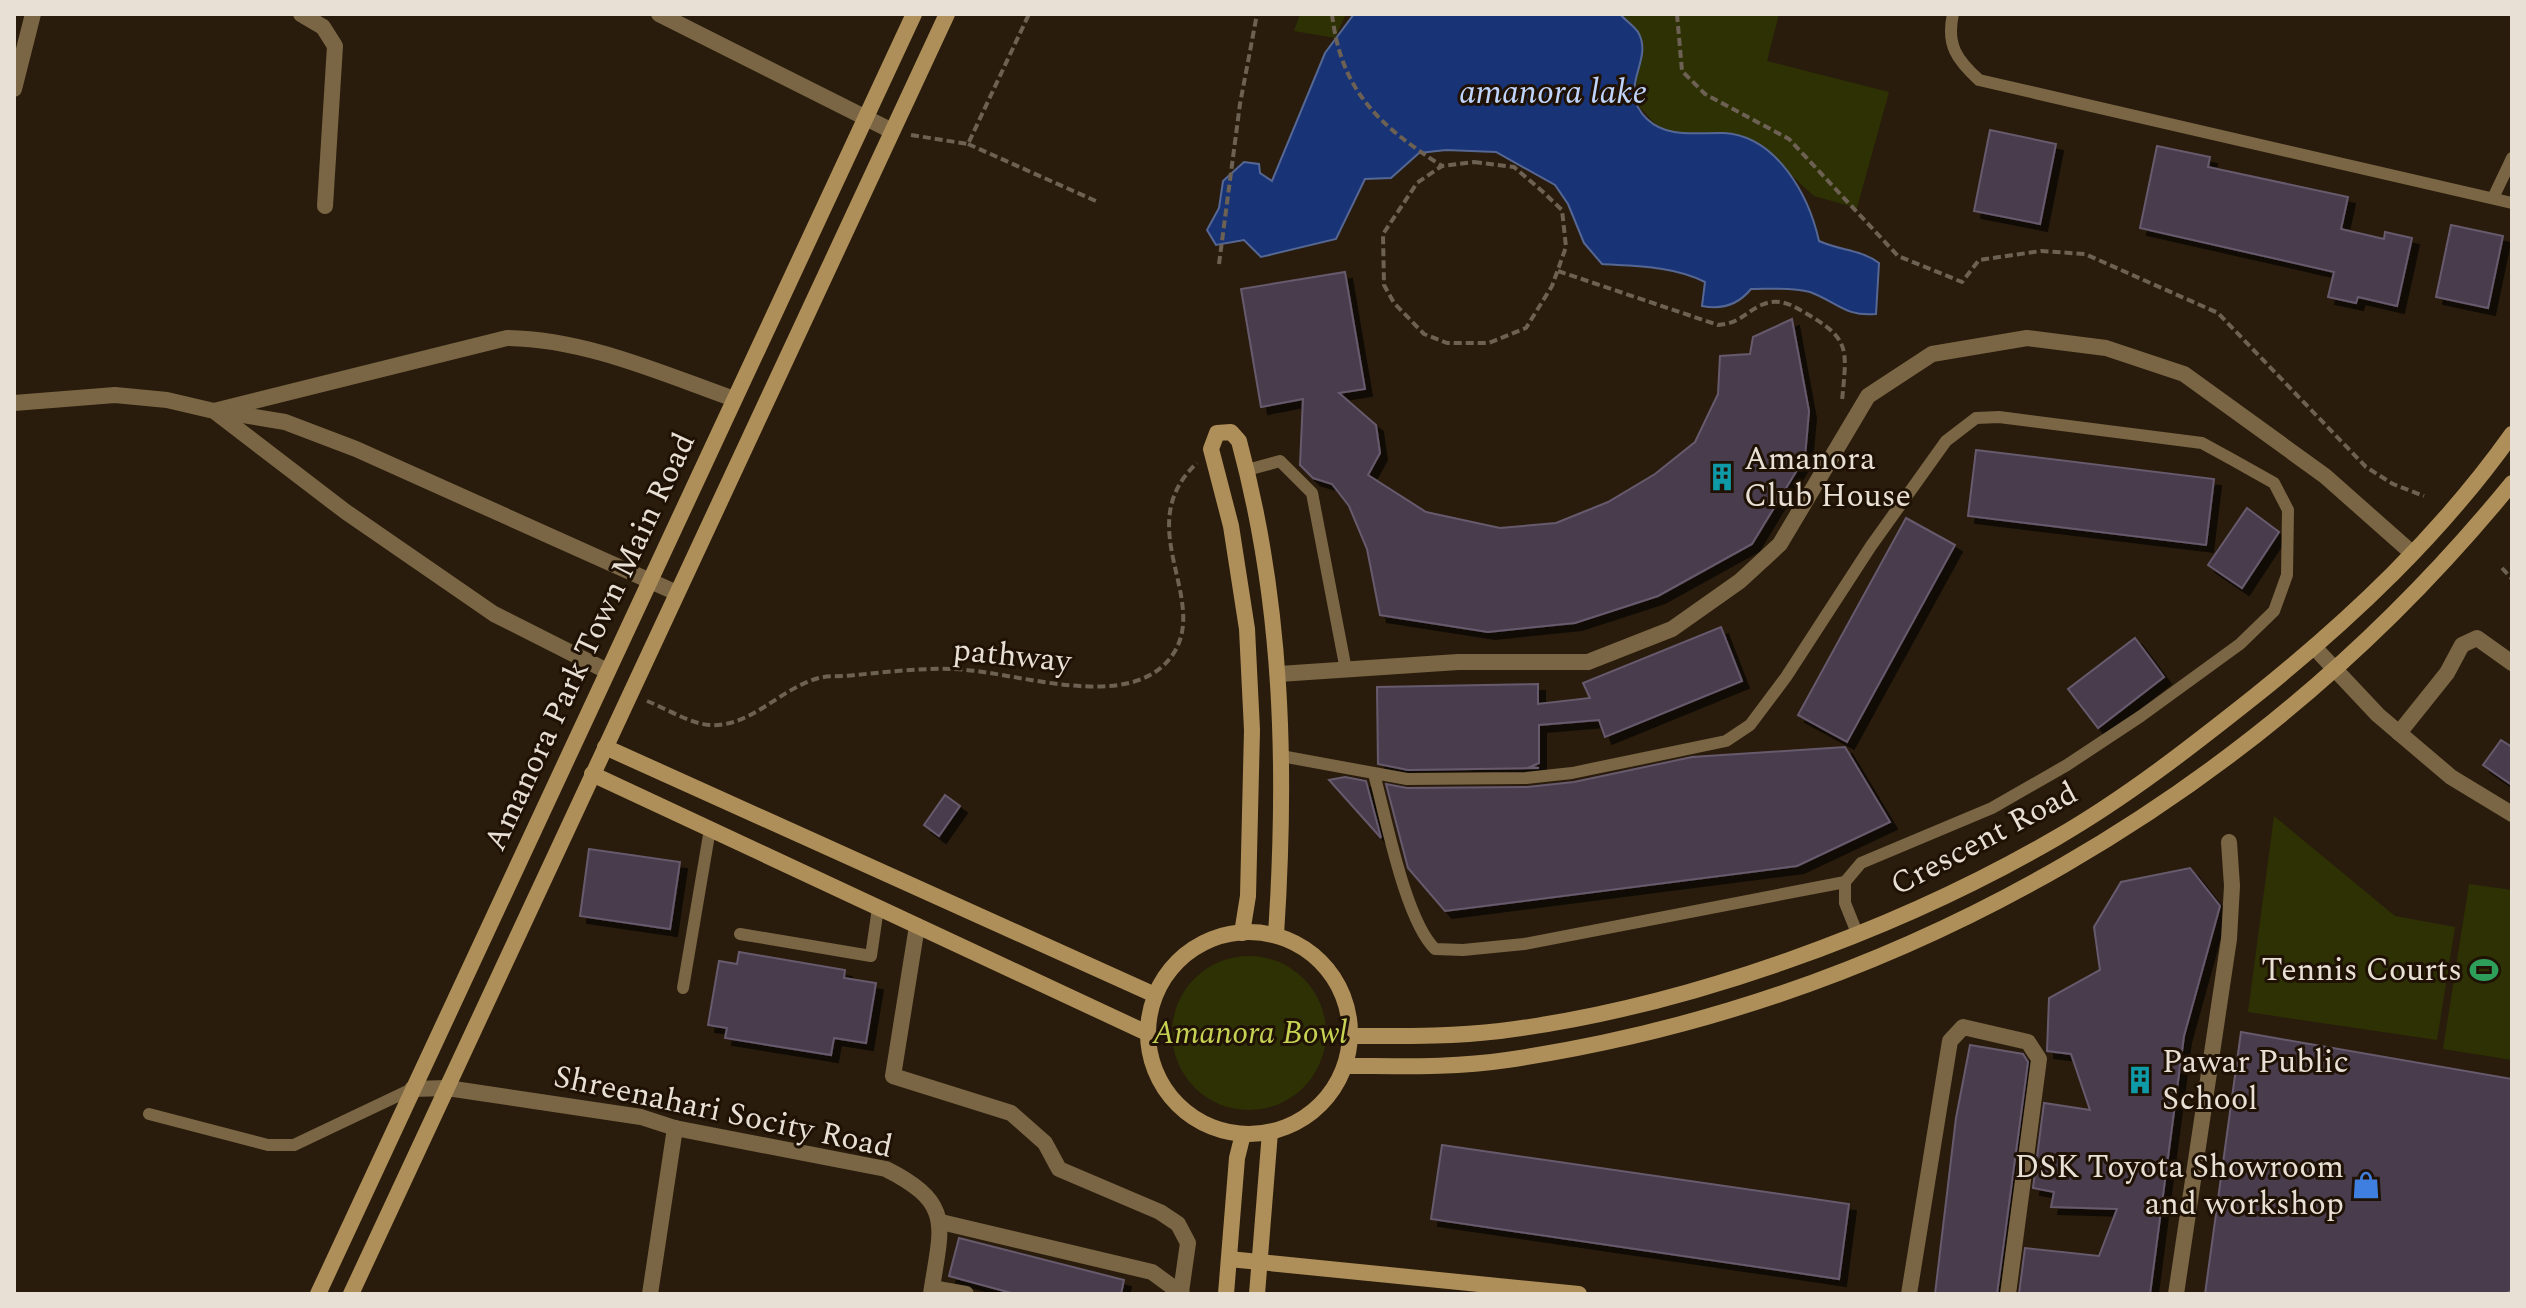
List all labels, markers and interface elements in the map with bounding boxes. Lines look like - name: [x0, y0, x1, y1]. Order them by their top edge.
- water label: amanora lake: [1459, 67, 1647, 119]
- street label: Amanora Park Town Main Road: [471, 425, 709, 859]
- place label: Amanora Club House: [1744, 435, 1911, 521]
- building icon: Amanora Club House: [1707, 462, 1737, 492]
- street label: pathway: [950, 625, 1075, 687]
- street label: Crescent Road: [1881, 769, 2087, 909]
- place label: Tennis Courts: [2261, 946, 2462, 995]
- sports icon: Tennis Courts: [2469, 955, 2499, 985]
- park label: Amanora Bowl: [1151, 1009, 1348, 1058]
- place label: Pawar Public School: [2162, 1038, 2349, 1124]
- street label: Shreenahari Socity Road: [549, 1052, 897, 1172]
- building icon: Pawar Public School: [2125, 1065, 2155, 1095]
- place label: DSK Toyota Showroom and workshop: [2014, 1143, 2344, 1229]
- shop icon: DSK Toyota Showroom and workshop: [2351, 1170, 2381, 1200]

